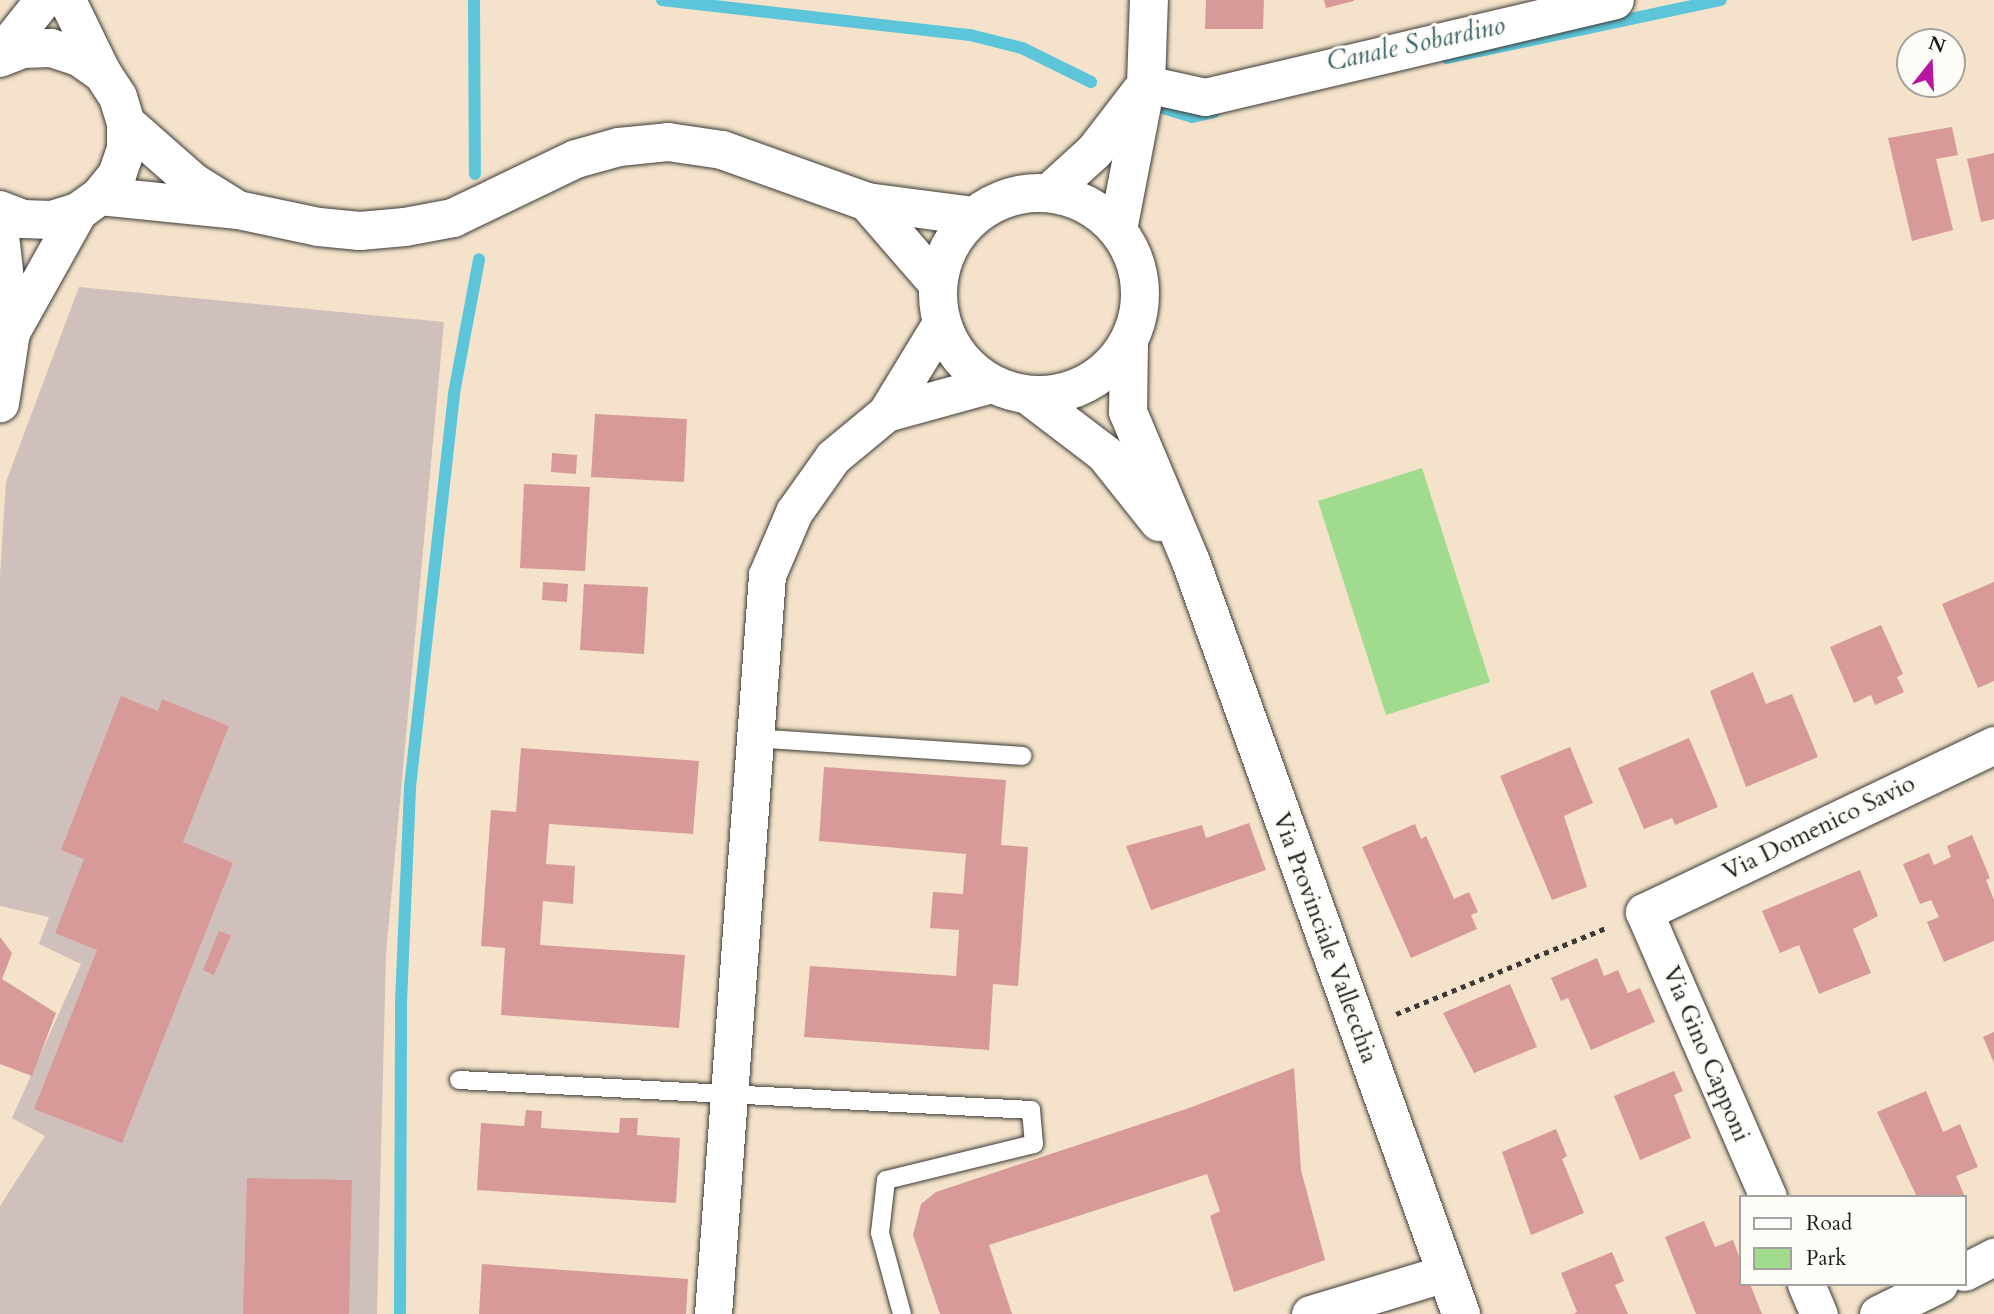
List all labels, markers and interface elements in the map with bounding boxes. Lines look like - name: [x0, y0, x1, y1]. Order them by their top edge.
- water label: Canale Sobardino: [1324, 10, 1508, 78]
- north arrow: [1896, 28, 1966, 98]
- text: N: [1925, 30, 1949, 60]
- street label: Via Domenico Savio: [1718, 769, 1920, 887]
- street label: Via Provinciale Vallecchia: [1266, 809, 1384, 1067]
- street label: Via Gino Capponi: [1656, 962, 1756, 1146]
- legend: [1738, 1195, 1966, 1286]
- text: Road: [1806, 1209, 1852, 1238]
- text: Park: [1806, 1244, 1846, 1273]

